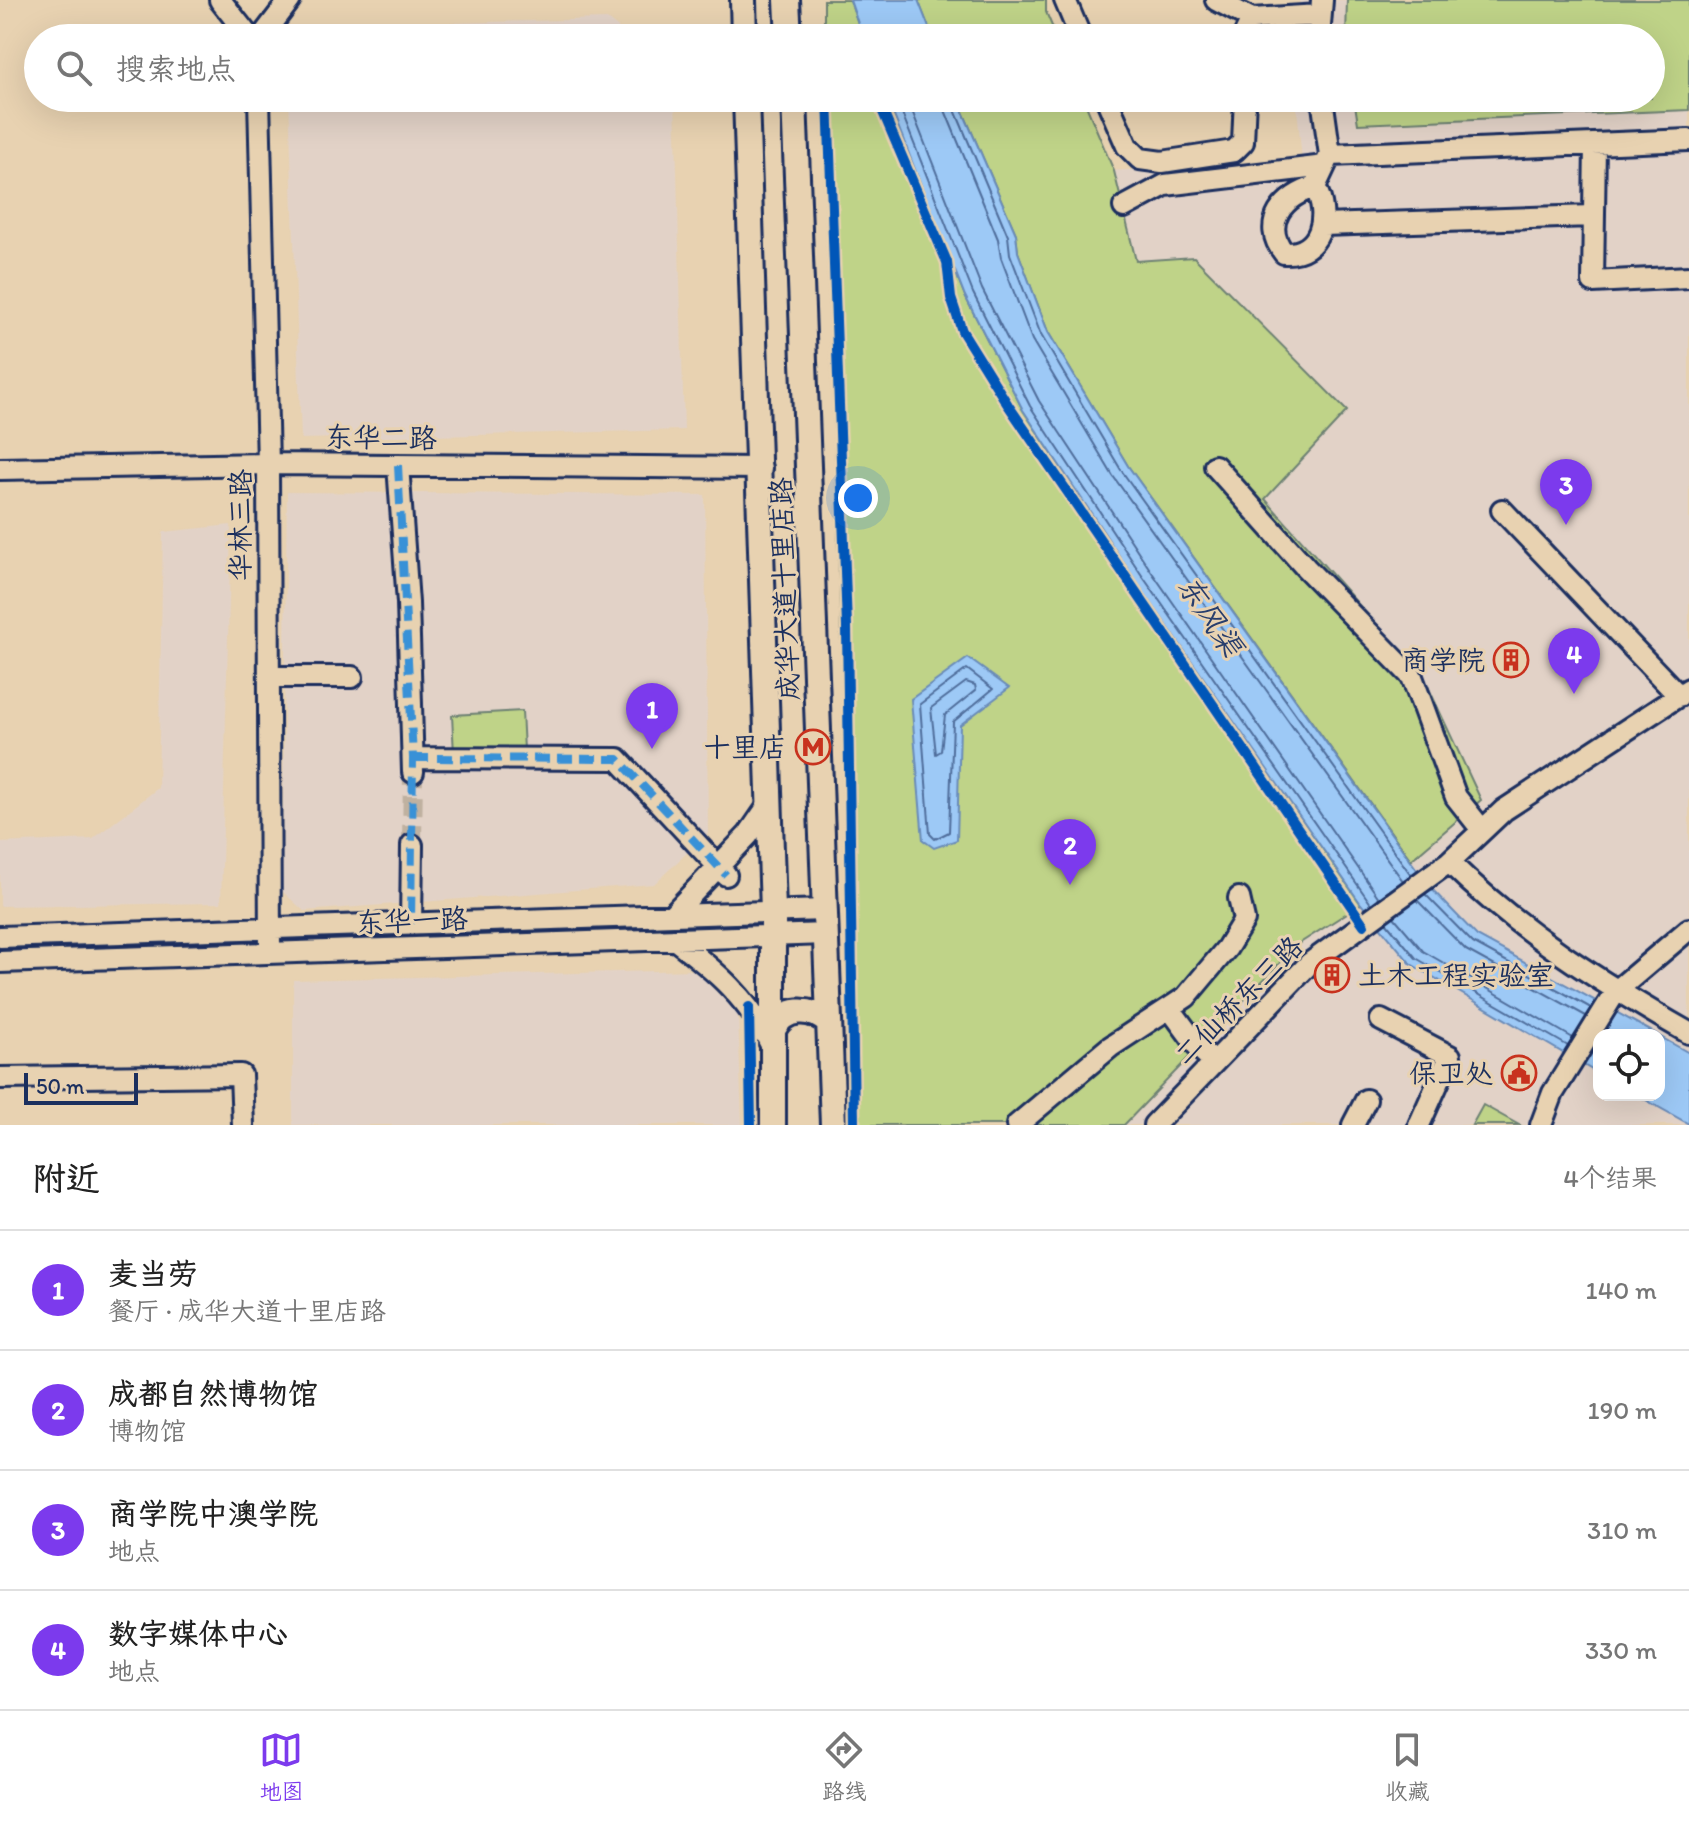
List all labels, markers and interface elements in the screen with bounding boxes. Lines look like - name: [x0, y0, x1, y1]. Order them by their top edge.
- search box: [24, 24, 1665, 112]
- icon: search: [52, 46, 96, 90]
- text: 搜索地点: [116, 50, 236, 87]
- street label: 东华二路: [325, 419, 437, 455]
- pin: 3: [1540, 459, 1592, 525]
- street label: 华林三路: [223, 469, 257, 581]
- street label: 成华大道十里店路: [763, 476, 805, 702]
- your location: [838, 478, 878, 518]
- water label: 东风渠: [1170, 568, 1253, 666]
- pin: 4: [1548, 628, 1600, 694]
- building icon: 商学院: [1492, 641, 1530, 679]
- place label: 商学院: [1401, 643, 1485, 677]
- pin: 1: [626, 683, 678, 749]
- metro station icon: 十里店: [794, 728, 832, 766]
- place label: 十里店: [703, 730, 787, 764]
- pin: 2: [1044, 819, 1096, 885]
- street label: 东华一路: [355, 901, 469, 939]
- street label: 二仙桥东三路: [1167, 929, 1309, 1071]
- building icon: 土木工程实验室: [1313, 956, 1351, 994]
- place label: 土木工程实验室: [1358, 958, 1554, 992]
- map controls: [1593, 1029, 1665, 1101]
- button: locate: [1593, 1029, 1665, 1101]
- public building icon: 保卫处: [1500, 1054, 1538, 1092]
- place label: 保卫处: [1409, 1056, 1493, 1090]
- scale bar: [24, 1069, 138, 1105]
- text: 50 m: [36, 1073, 85, 1100]
- text: 附近: [32, 1158, 100, 1199]
- text: 4个结果: [1563, 1162, 1657, 1194]
- text: 麦当劳: [108, 1255, 198, 1292]
- text: 1: [52, 1274, 64, 1306]
- text: 140 m: [1586, 1274, 1657, 1306]
- text: 餐厅 · 成华大道十里店路: [108, 1295, 386, 1327]
- text: 成都自然博物馆: [108, 1375, 318, 1412]
- text: 2: [51, 1394, 65, 1426]
- text: 190 m: [1588, 1394, 1657, 1426]
- text: 博物馆: [108, 1415, 186, 1447]
- text: 商学院中澳学院: [108, 1495, 318, 1532]
- text: 3: [51, 1514, 65, 1546]
- text: 310 m: [1587, 1514, 1657, 1546]
- text: 地点: [108, 1535, 160, 1567]
- text: 数字媒体中心: [108, 1615, 288, 1652]
- text: 4: [50, 1634, 66, 1666]
- text: 330 m: [1585, 1634, 1657, 1666]
- text: 地点: [108, 1655, 160, 1687]
- tab: 地图: [259, 1728, 304, 1805]
- tab: 路线: [822, 1728, 867, 1805]
- tab: 收藏: [1385, 1728, 1430, 1805]

